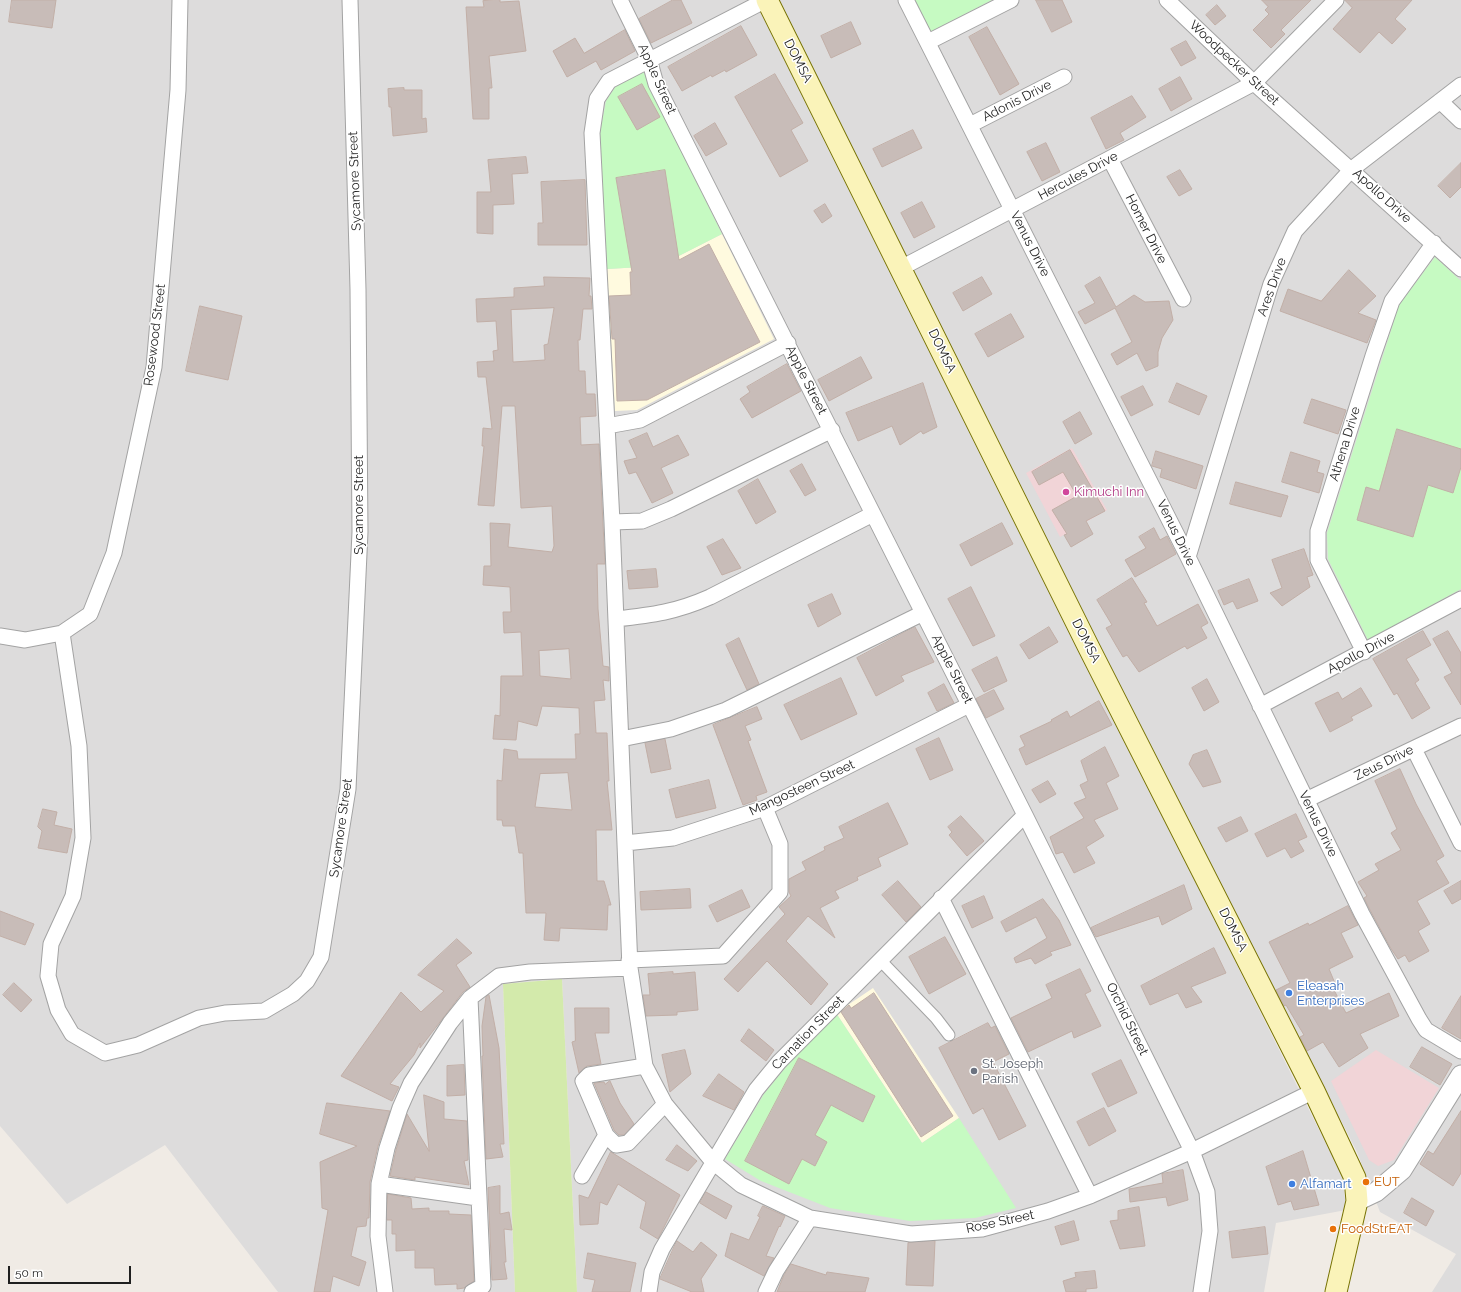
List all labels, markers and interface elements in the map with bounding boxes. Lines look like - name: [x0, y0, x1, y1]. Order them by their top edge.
- street label: Woodpecker Street: [1186, 17, 1282, 109]
- street label: DOMSA: [780, 37, 816, 85]
- street label: Apple Street: [635, 41, 679, 117]
- street label: Adonis Drive: [980, 77, 1054, 125]
- street label: Sycamore Street: [345, 131, 365, 231]
- street label: Hercules Drive: [1035, 148, 1121, 204]
- street label: Apollo Drive: [1349, 166, 1415, 226]
- street label: Homer Drive: [1122, 192, 1170, 266]
- street label: Venus Drive: [1007, 209, 1053, 279]
- street label: Ares Drive: [1254, 255, 1290, 319]
- street label: Rosewood Street: [141, 283, 169, 387]
- street label: DOMSA: [925, 326, 959, 376]
- street label: Apple Street: [782, 343, 830, 417]
- street label: Athena Drive: [1326, 405, 1364, 483]
- street label: Sycamore Street: [351, 455, 367, 555]
- place label: Kimuchi Inn: [1074, 484, 1144, 500]
- marker: Kimuchi Inn: [1061, 487, 1071, 497]
- street label: Venus Drive: [1153, 497, 1199, 569]
- street label: DOMSA: [1068, 617, 1104, 665]
- street label: Apollo Drive: [1325, 629, 1397, 677]
- street label: Apple Street: [928, 632, 976, 706]
- street label: Zeus Drive: [1352, 742, 1416, 784]
- street label: Mangosteen Street: [747, 757, 857, 819]
- street label: Sycamore Street: [326, 778, 356, 878]
- street label: Venus Drive: [1295, 788, 1341, 860]
- street label: DOMSA: [1215, 906, 1251, 954]
- place label: Eleasah Enterprises: [1297, 978, 1364, 1009]
- street label: Orchid Street: [1103, 980, 1151, 1058]
- marker: Eleasah Enterprises: [1284, 988, 1294, 998]
- street label: Carnation Street: [769, 993, 847, 1073]
- place label: St. Joseph Parish: [982, 1056, 1043, 1087]
- marker: St. Joseph Parish: [969, 1066, 979, 1076]
- place label: EUT: [1374, 1174, 1400, 1190]
- place label: Alfamart: [1300, 1176, 1352, 1192]
- marker: EUT: [1361, 1177, 1371, 1187]
- marker: Alfamart: [1287, 1179, 1297, 1189]
- street label: Rose Street: [964, 1207, 1036, 1237]
- place label: FoodStrEAT: [1341, 1221, 1412, 1237]
- marker: FoodStrEAT: [1328, 1224, 1338, 1234]
- scale bar: [10, 1258, 133, 1284]
- text: 50 m: [15, 1266, 43, 1280]

